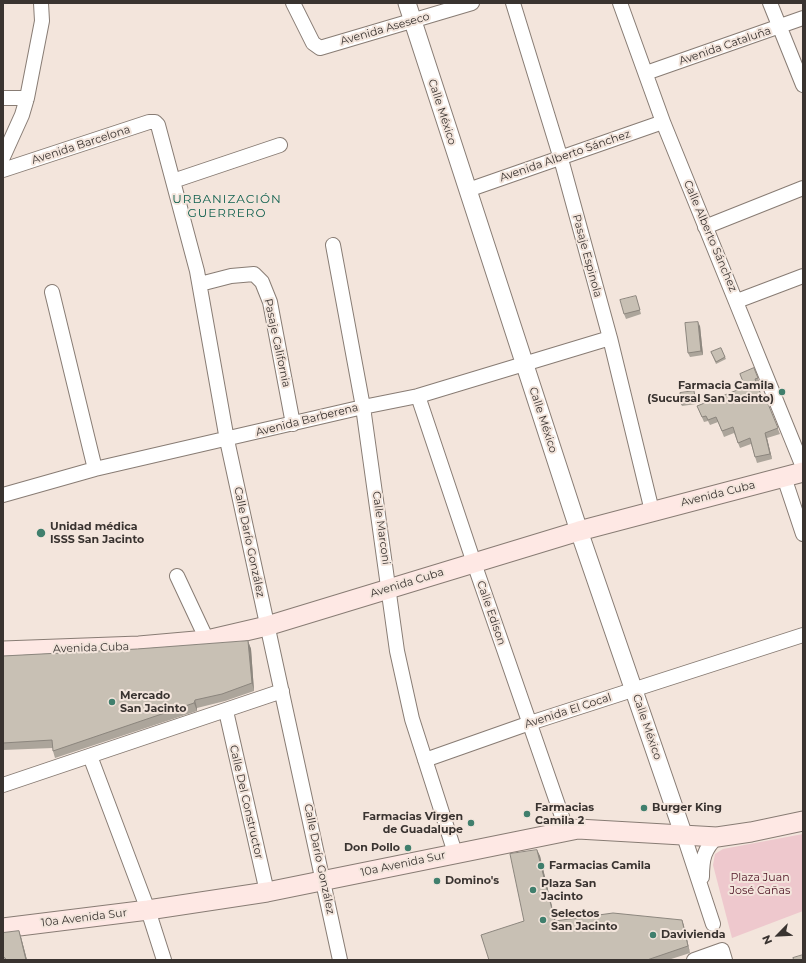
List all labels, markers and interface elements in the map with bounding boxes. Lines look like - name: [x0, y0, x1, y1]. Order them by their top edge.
- street label: Avenida Aseseco: [339, 10, 431, 48]
- street label: Avenida Cataluña: [677, 24, 773, 68]
- street label: Calle México: [425, 77, 459, 147]
- street label: Avenida Barcelona: [30, 123, 132, 167]
- street label: Avenida Alberto Sánchez: [498, 127, 632, 185]
- street label: Calle Alberto Sánchez: [681, 178, 739, 294]
- district label: URBANIZACIÓN GUERRERO: [172, 192, 282, 220]
- street label: Pasaje Espinola: [570, 213, 604, 299]
- street label: Pasaje California: [261, 297, 293, 389]
- place label: Farmacia Camila (Sucursal San Jacinto): [647, 379, 774, 405]
- street label: Calle México: [526, 385, 560, 455]
- marker: Farmacia Camila (Sucursal San Jacinto): [777, 387, 787, 397]
- street label: Avenida Barberena: [254, 401, 360, 439]
- street label: Avenida Cuba: [679, 478, 757, 510]
- street label: Calle Darío González: [231, 486, 267, 598]
- street label: Calle Marconi: [369, 490, 393, 566]
- place label: Unidad médica ISSS San Jacinto: [50, 520, 144, 546]
- marker: Unidad médica ISSS San Jacinto: [35, 527, 47, 539]
- street label: Avenida Cuba: [369, 566, 445, 600]
- street label: Calle Edison: [474, 579, 508, 647]
- street label: Avenida Cuba: [53, 640, 129, 656]
- place label: Mercado San Jacinto: [120, 689, 186, 715]
- street label: Avenida El Cocal: [523, 691, 613, 731]
- street label: Calle México: [630, 692, 664, 762]
- marker: Mercado San Jacinto: [107, 697, 117, 707]
- street label: Calle Del Constructor: [226, 744, 266, 860]
- place label: Farmacias Camila 2: [535, 801, 594, 827]
- place label: Burger King: [652, 801, 722, 815]
- street label: Calle Darío González: [301, 803, 337, 915]
- marker: Burger King: [639, 803, 649, 813]
- marker: Farmacias Camila 2: [522, 809, 532, 819]
- place label: Farmacias Virgen de Guadalupe: [362, 810, 463, 836]
- marker: Farmacias Virgen de Guadalupe: [466, 818, 476, 828]
- place label: Don Pollo: [344, 841, 400, 855]
- marker: Don Pollo: [403, 843, 413, 853]
- street label: 10a Avenida Sur: [359, 849, 447, 879]
- place label: Farmacias Camila: [549, 859, 651, 873]
- marker: Farmacias Camila: [536, 861, 546, 871]
- park label: Plaza Juan José Cañas: [730, 871, 790, 897]
- place label: Domino's: [445, 874, 499, 888]
- marker: Domino's: [432, 876, 442, 886]
- place label: Plaza San Jacinto: [541, 877, 596, 903]
- marker: Plaza San Jacinto: [528, 885, 538, 895]
- street label: 10a Avenida Sur: [40, 906, 128, 930]
- place label: Selectos San Jacinto: [551, 907, 617, 933]
- marker: Selectos San Jacinto: [538, 915, 548, 925]
- north arrow: [758, 915, 798, 955]
- place label: Davivienda: [661, 928, 726, 942]
- marker: Davivienda: [648, 930, 658, 940]
- text: N: [759, 933, 775, 947]

